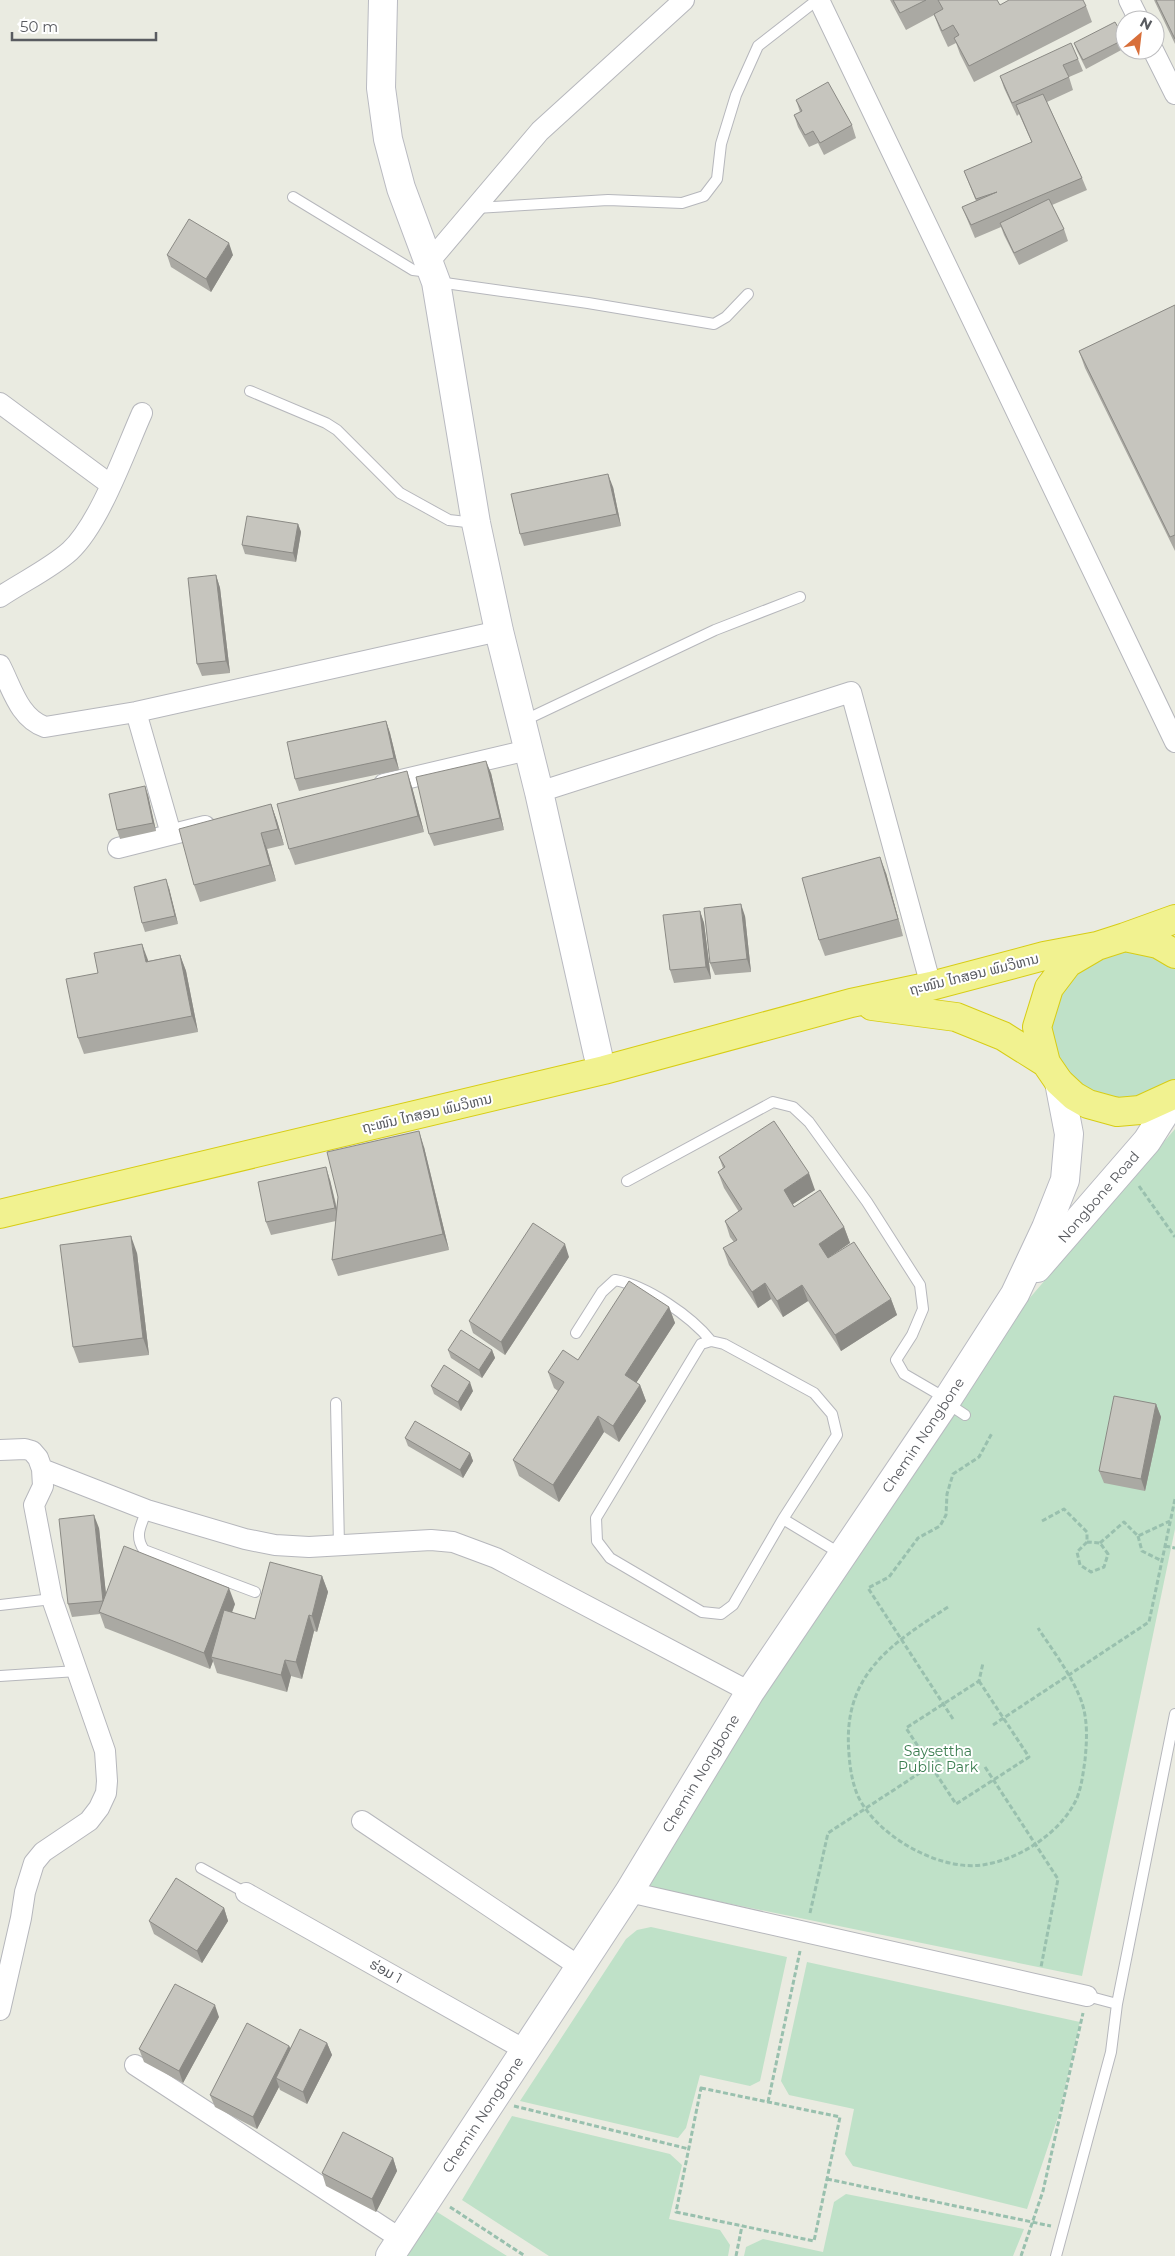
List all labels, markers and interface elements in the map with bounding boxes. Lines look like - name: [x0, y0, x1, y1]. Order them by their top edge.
- scale bar: [12, 10, 156, 42]
- north arrow: [1115, 10, 1165, 60]
- text: N: [1137, 13, 1155, 34]
- text: 50 m: [20, 17, 58, 36]
- street label: ຖະໜົນ ໄກສອນ ພົມວິຫານ: [907, 949, 1041, 999]
- street label: ຖະໜົນ ໄກສອນ ພົມວິຫານ: [360, 1089, 494, 1137]
- street label: Nongbone Road: [1054, 1147, 1143, 1247]
- street label: Chemin Nongbone: [878, 1374, 968, 1496]
- street label: Chemin Nongbone: [658, 1711, 743, 1836]
- park label: Saysettha Public Park: [898, 1742, 979, 1776]
- street label: ຮ່ອມ 1: [367, 1955, 405, 1987]
- street label: Chemin Nongbone: [438, 2053, 527, 2176]

